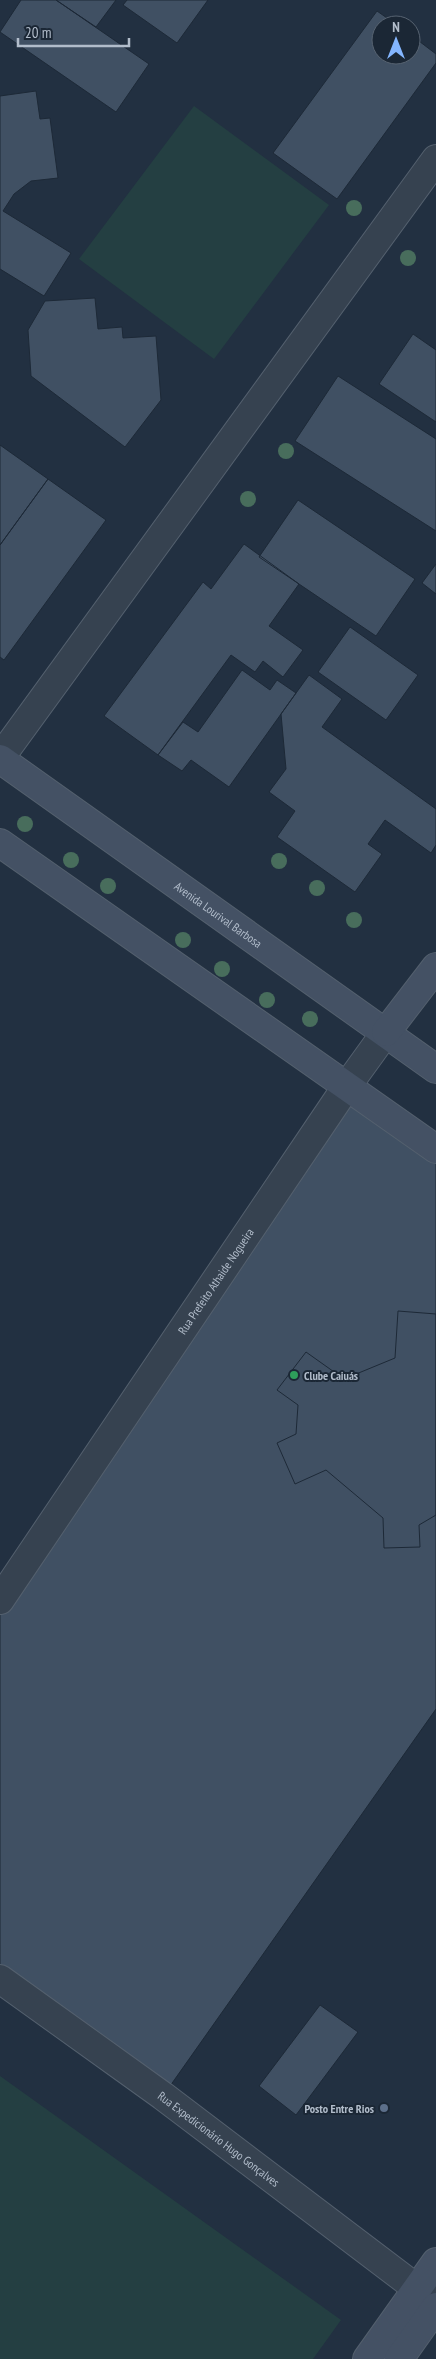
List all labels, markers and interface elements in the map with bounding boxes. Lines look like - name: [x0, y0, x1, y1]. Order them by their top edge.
- scale bar: [18, 15, 129, 47]
- north arrow: [371, 15, 421, 65]
- text: N: [392, 18, 400, 36]
- text: 20 m: [25, 23, 51, 42]
- street label: Avenida Lourival Barbosa: [172, 878, 265, 951]
- street label: Rua Prefeito Athaide Nogueira: [174, 1225, 257, 1337]
- place label: Clube Caiuás: [304, 1368, 358, 1383]
- marker: Clube Caiuás: [288, 1369, 300, 1381]
- street label: Rua Expedicionário Hugo Gonçalves: [155, 2088, 283, 2189]
- place label: Posto Entre Rios: [304, 2101, 374, 2116]
- marker: Posto Entre Rios: [378, 2102, 390, 2114]

